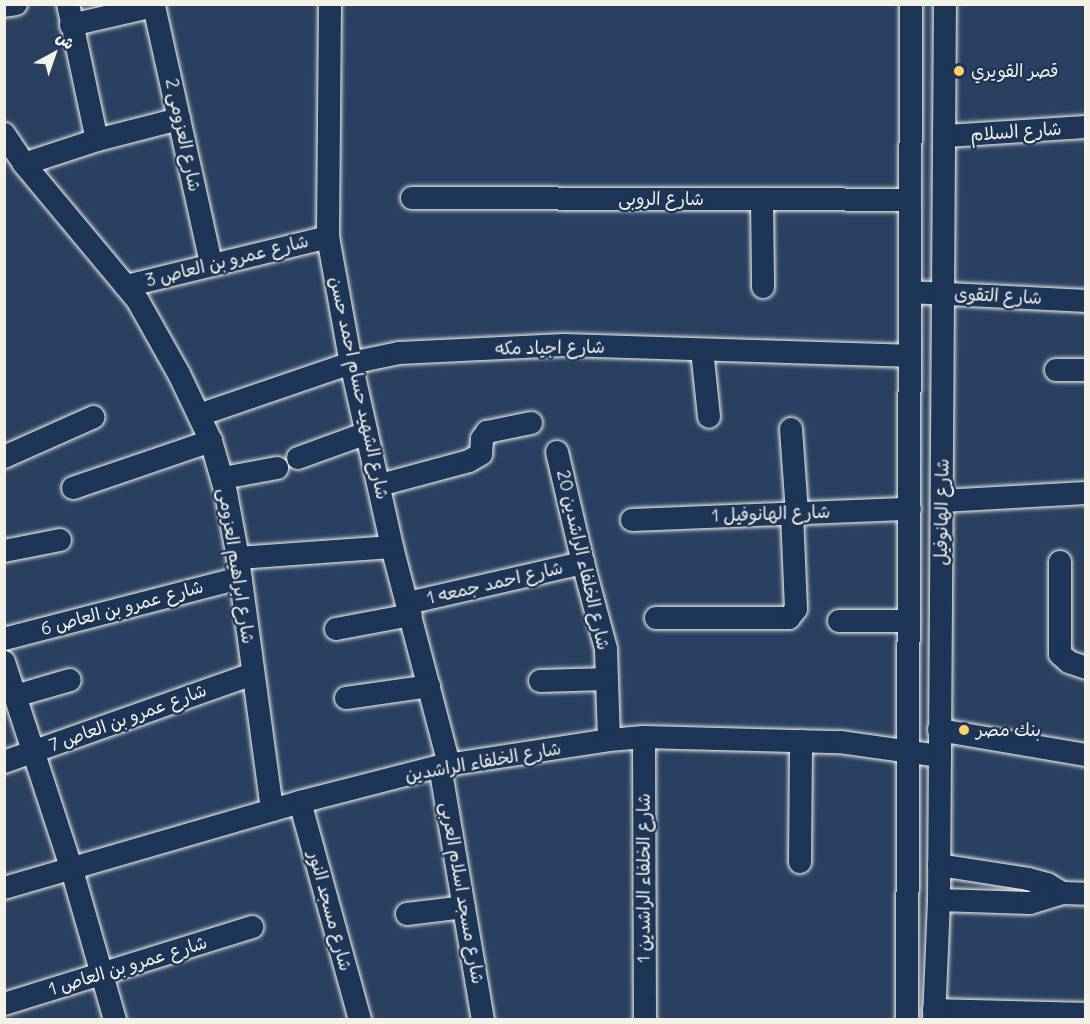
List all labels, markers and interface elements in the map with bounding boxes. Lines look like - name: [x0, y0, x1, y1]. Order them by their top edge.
- north arrow: [24, 24, 84, 84]
- text: ش: [52, 27, 79, 54]
- place label: قصر القويري: [971, 60, 1058, 82]
- marker: قصر القويري: [952, 64, 966, 78]
- street label: شارع العزومى 2: [160, 76, 206, 194]
- street label: شارع السلام: [970, 118, 1062, 146]
- street label: شارع الروبى: [618, 188, 704, 210]
- street label: شارع عمرو بن العاص 3: [143, 230, 311, 292]
- street label: شارع الشهيد حسام احمد حسن: [325, 275, 393, 501]
- street label: شارع التقوى: [954, 283, 1042, 309]
- street label: شارع اجياد مكه: [495, 336, 605, 360]
- street label: شارع الهانوفيل: [930, 458, 954, 566]
- street label: شارع الخلفاء الراشدين 20: [552, 468, 614, 652]
- street label: شارع ابراهيم العزومى: [213, 487, 259, 645]
- street label: شارع الهانوفيل 1: [711, 501, 831, 527]
- street label: شارع احمد جمعه 1: [425, 557, 565, 609]
- street label: شارع عمرو بن العاص 6: [38, 576, 206, 640]
- street label: شارع عمرو بن العاص 7: [46, 679, 210, 757]
- place label: بنك مصر: [976, 719, 1041, 741]
- marker: بنك مصر: [957, 723, 971, 737]
- street label: شارع الخلفاء الراشدين: [403, 738, 563, 786]
- street label: شارع الخلفاء الراشدين 1: [633, 793, 655, 963]
- street label: شارع مسجد اسلام العربى: [435, 800, 489, 986]
- street label: شارع مسجد النور: [304, 849, 356, 973]
- street label: شارع عمرو بن العاص 1: [46, 932, 210, 1000]

